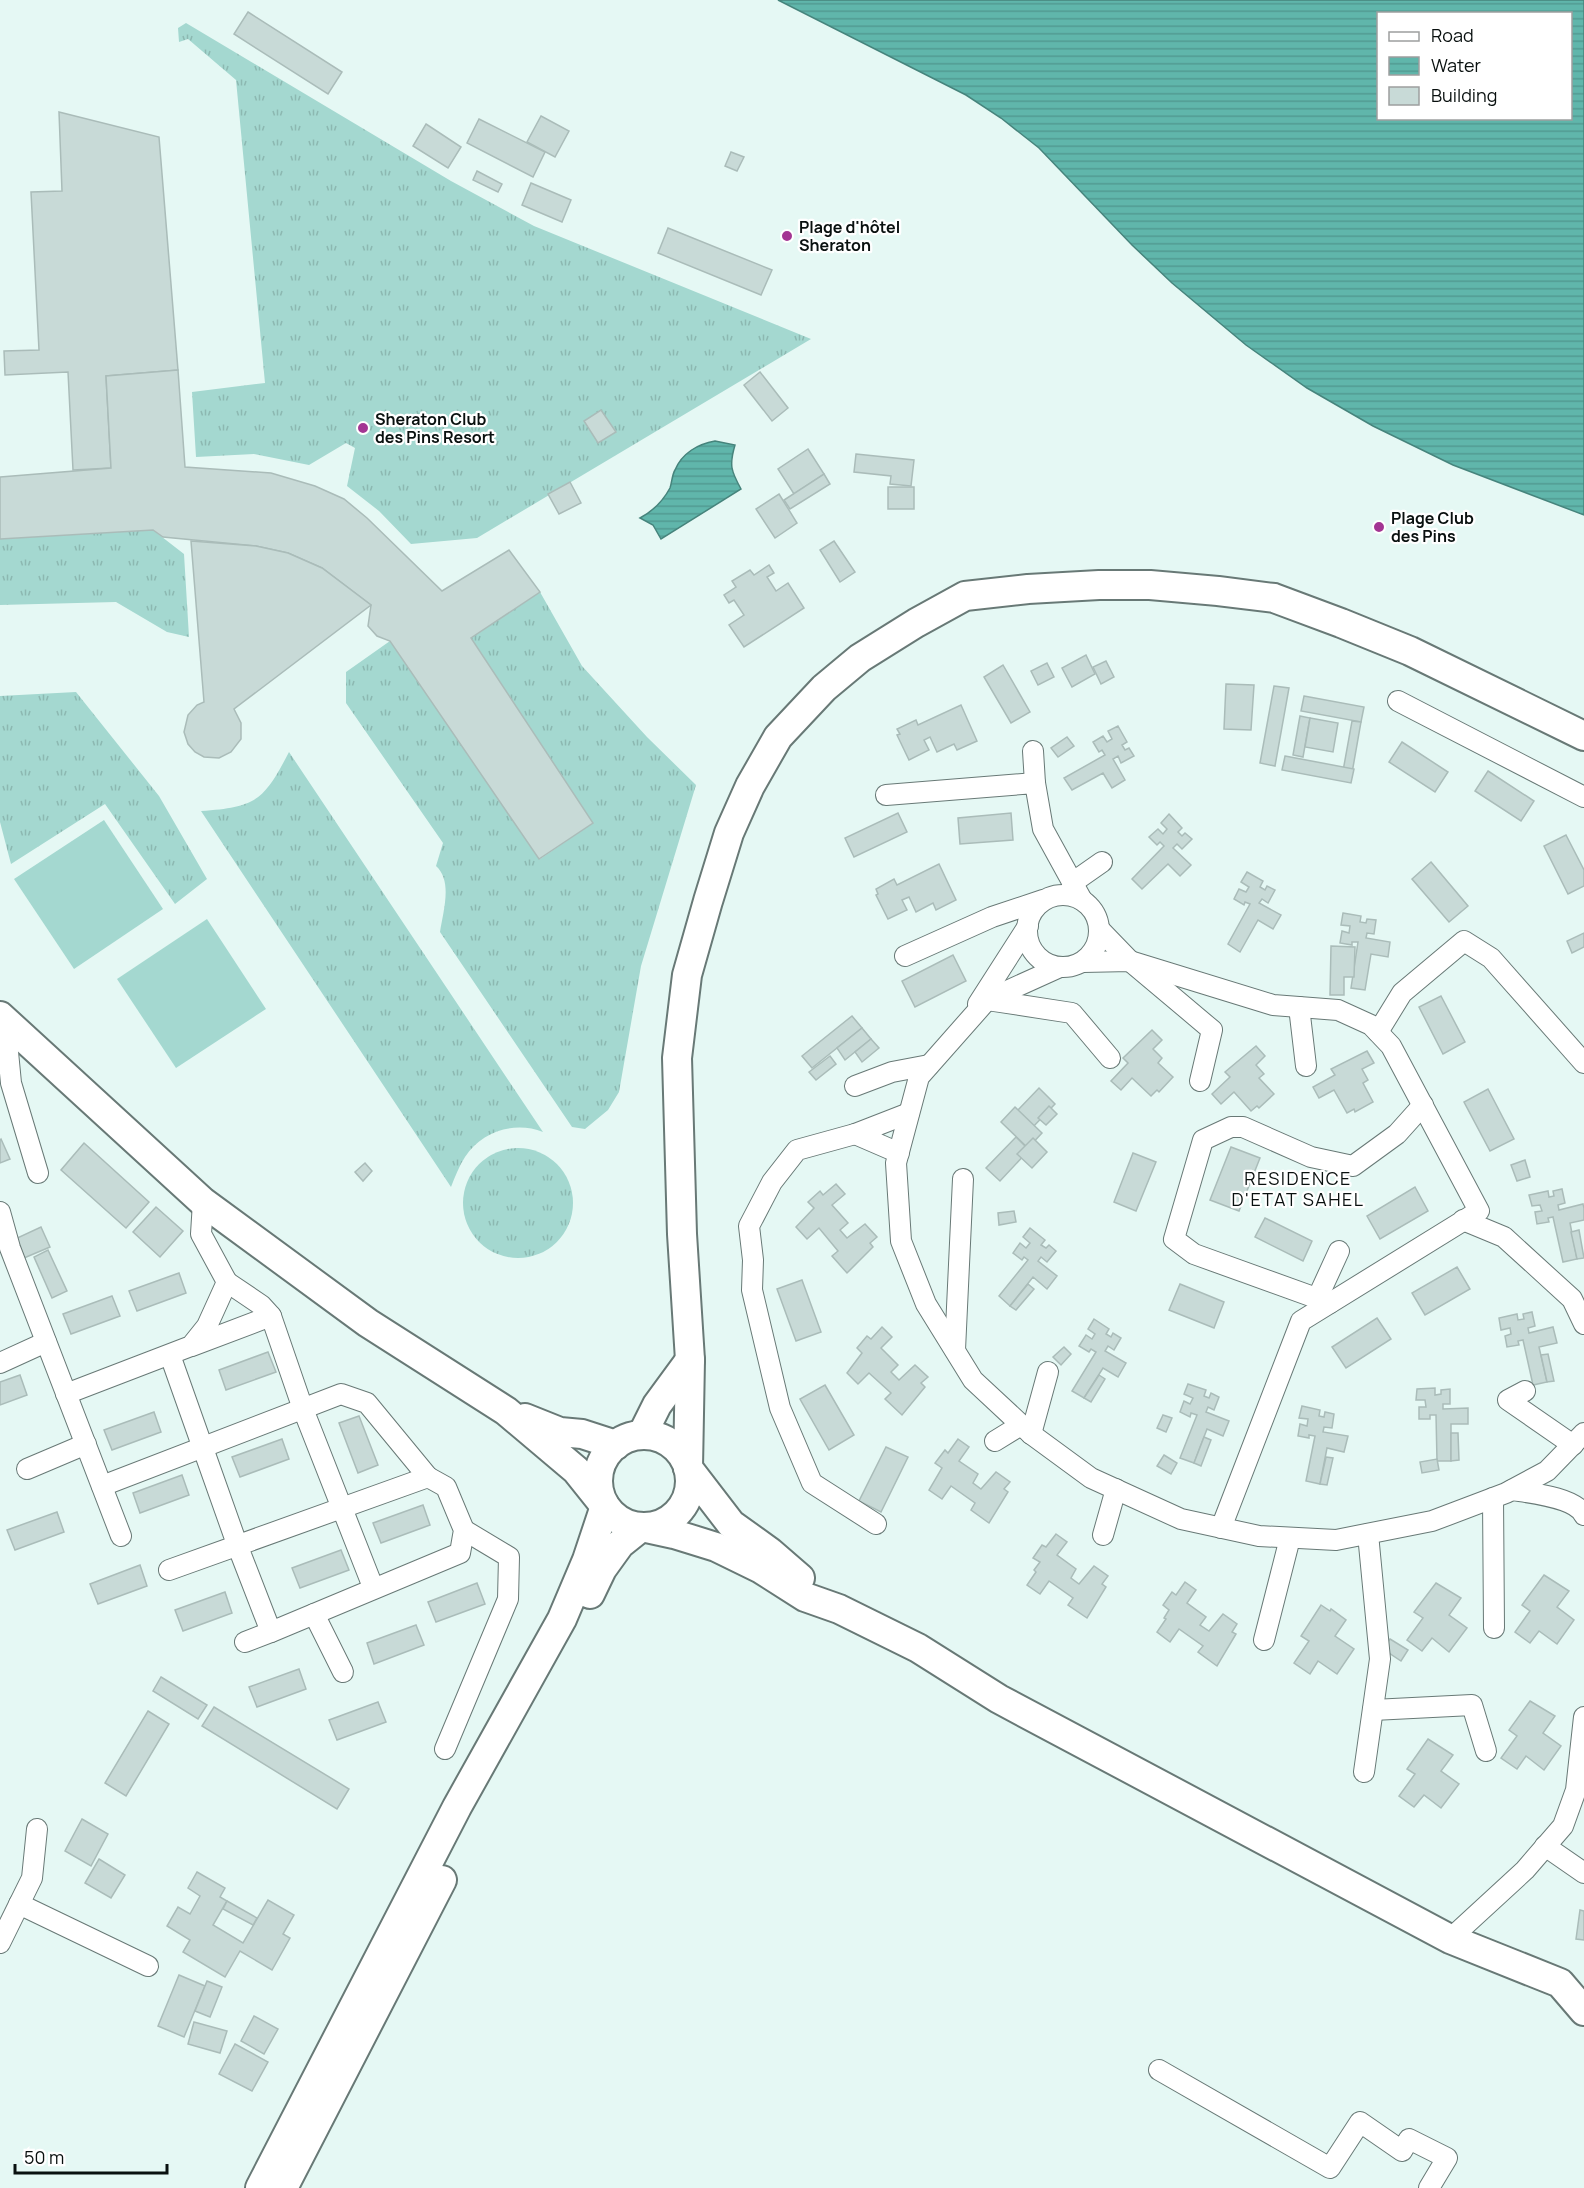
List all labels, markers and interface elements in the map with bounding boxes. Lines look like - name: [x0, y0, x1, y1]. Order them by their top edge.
- legend: [1377, 12, 1572, 120]
- text: Road: [1431, 23, 1474, 47]
- text: Water: [1431, 53, 1481, 77]
- text: Building: [1431, 83, 1497, 107]
- place label: Plage d'hôtel Sheraton: [799, 216, 900, 256]
- marker: Plage d'hôtel Sheraton: [780, 229, 794, 243]
- place label: Sheraton Club des Pins Resort: [375, 408, 495, 448]
- marker: Sheraton Club des Pins Resort: [356, 421, 370, 435]
- place label: Plage Club des Pins: [1391, 507, 1474, 547]
- marker: Plage Club des Pins: [1372, 520, 1386, 534]
- district label: RESIDENCE D'ETAT SAHEL: [1232, 1166, 1364, 1211]
- scale bar: [15, 2137, 166, 2175]
- text: 50 m: [24, 2145, 64, 2169]

